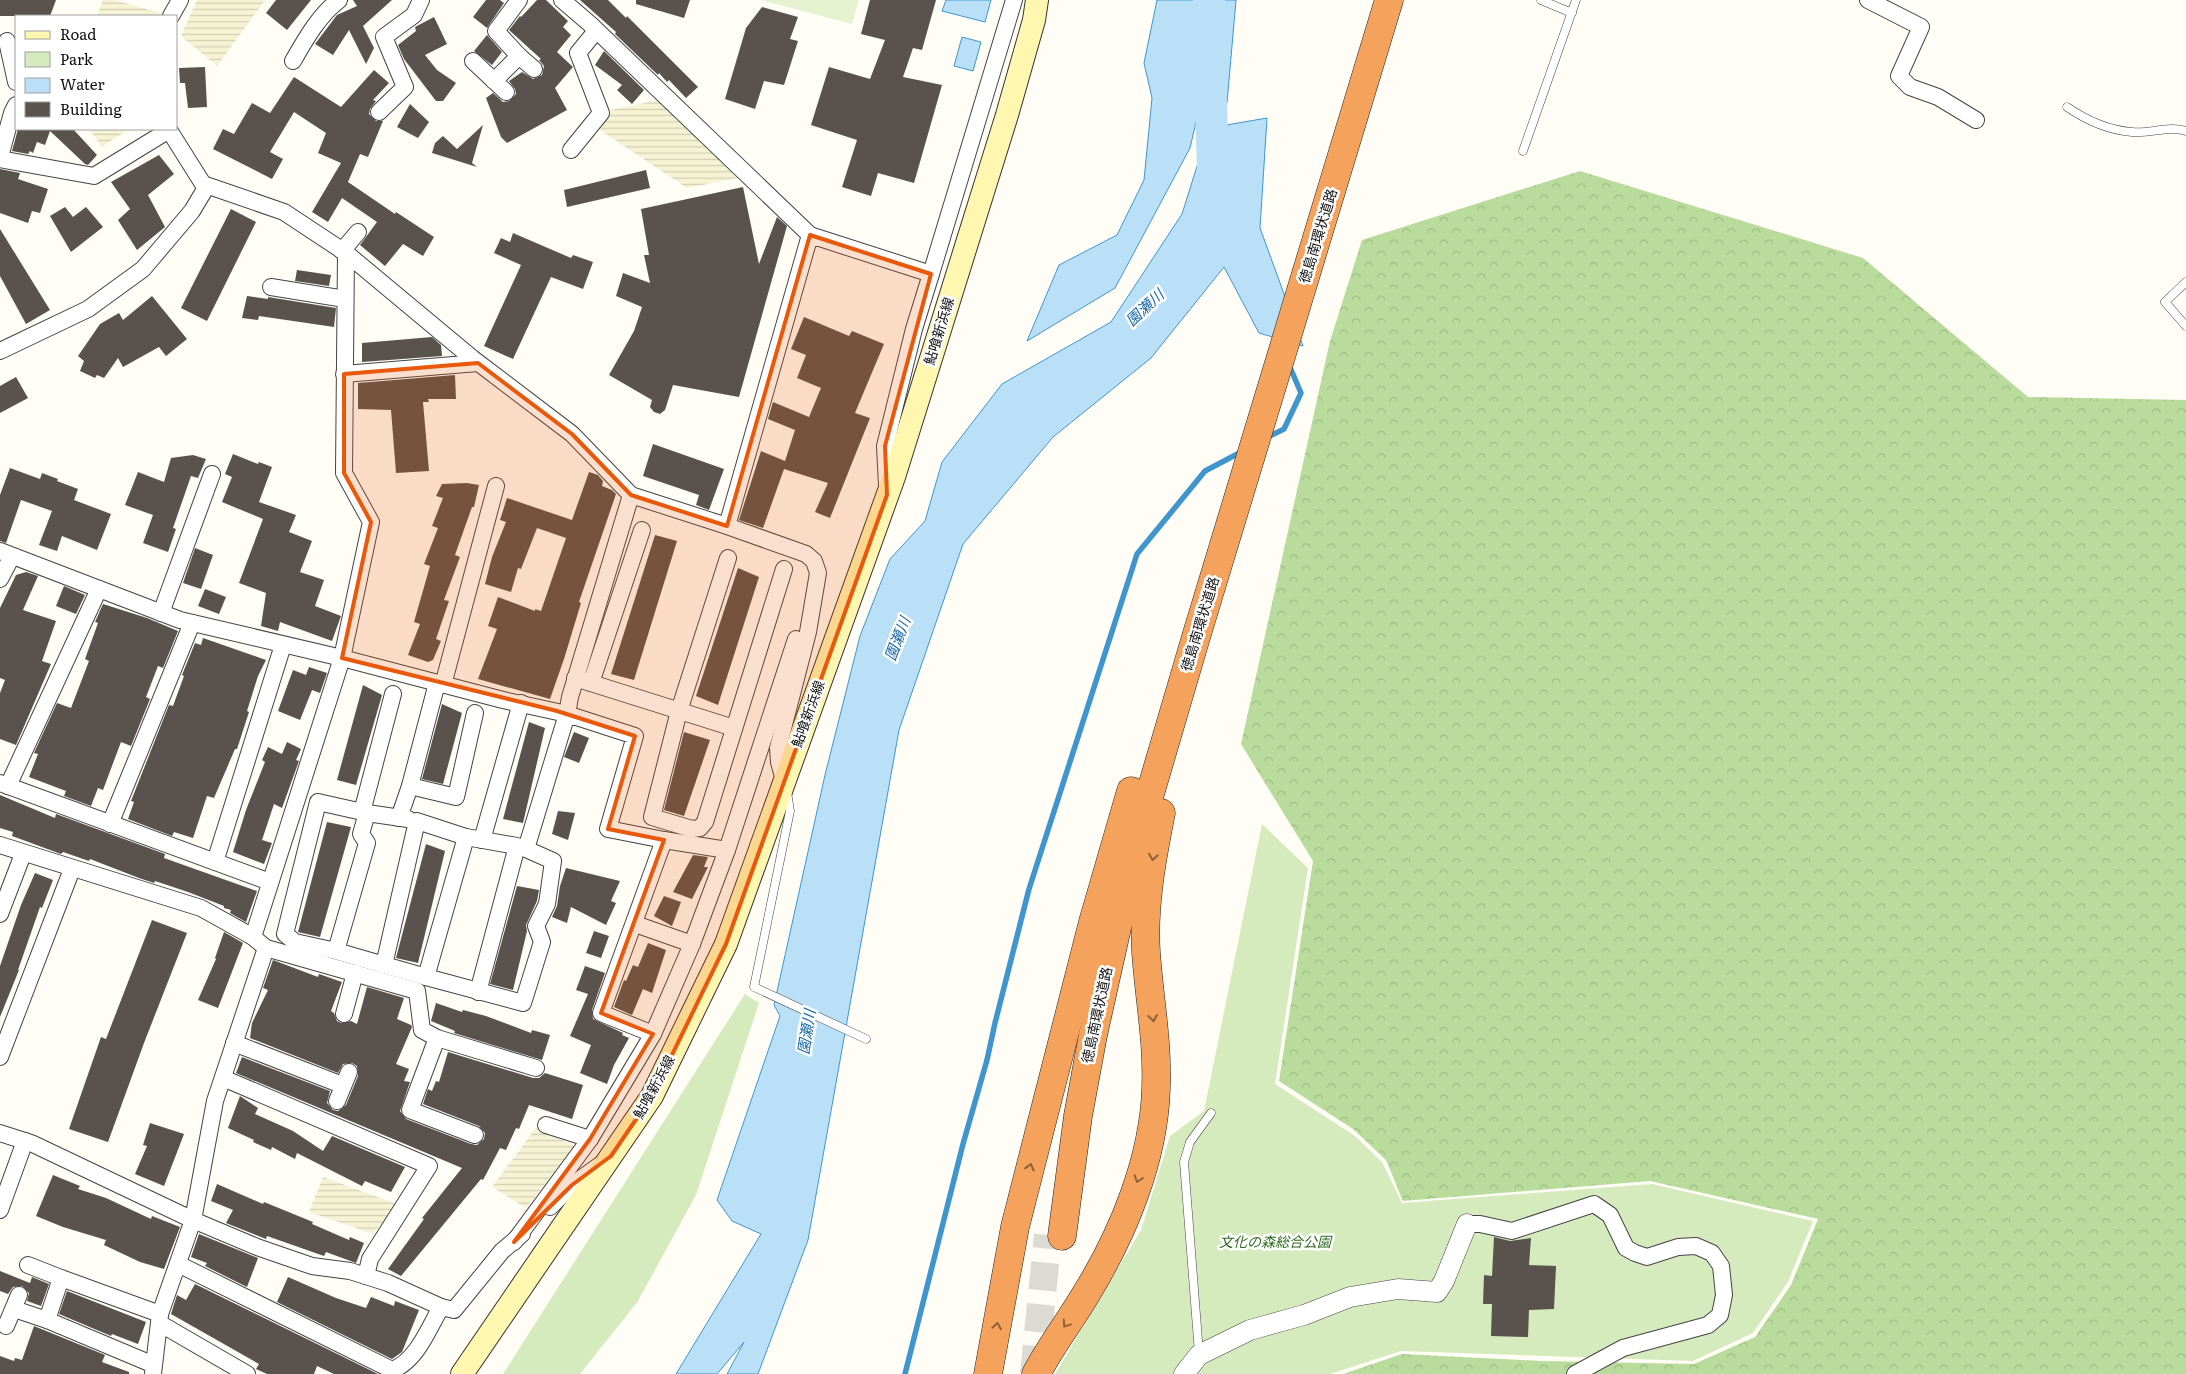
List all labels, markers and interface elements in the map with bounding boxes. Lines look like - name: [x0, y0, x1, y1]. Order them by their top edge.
- legend: [15, 15, 178, 130]
- text: Road: [60, 22, 96, 45]
- text: Park: [60, 47, 94, 70]
- text: Water: [60, 72, 105, 95]
- text: Building: [60, 97, 122, 120]
- street label: 徳島南環状道路: [1293, 186, 1341, 285]
- water label: 園瀬川: [1120, 282, 1170, 331]
- street label: 鮎喰新浜線: [918, 294, 958, 367]
- street label: 徳島南環状道路: [1175, 574, 1223, 673]
- water label: 園瀬川: [878, 611, 916, 664]
- street label: 鮎喰新浜線: [786, 677, 828, 750]
- one-way arrow: [1149, 852, 1159, 861]
- street label: 徳島南環状道路: [1076, 965, 1116, 1065]
- water label: 園瀬川: [791, 1006, 821, 1056]
- one-way arrow: [1147, 1015, 1158, 1023]
- street label: 鮎喰新浜線: [627, 1051, 679, 1122]
- one-way arrow: [1024, 1163, 1035, 1172]
- one-way arrow: [1134, 1174, 1144, 1182]
- park label: 文化の森総合公園: [1219, 1231, 1333, 1251]
- one-way arrow: [1063, 1318, 1072, 1327]
- one-way arrow: [992, 1322, 1002, 1330]

